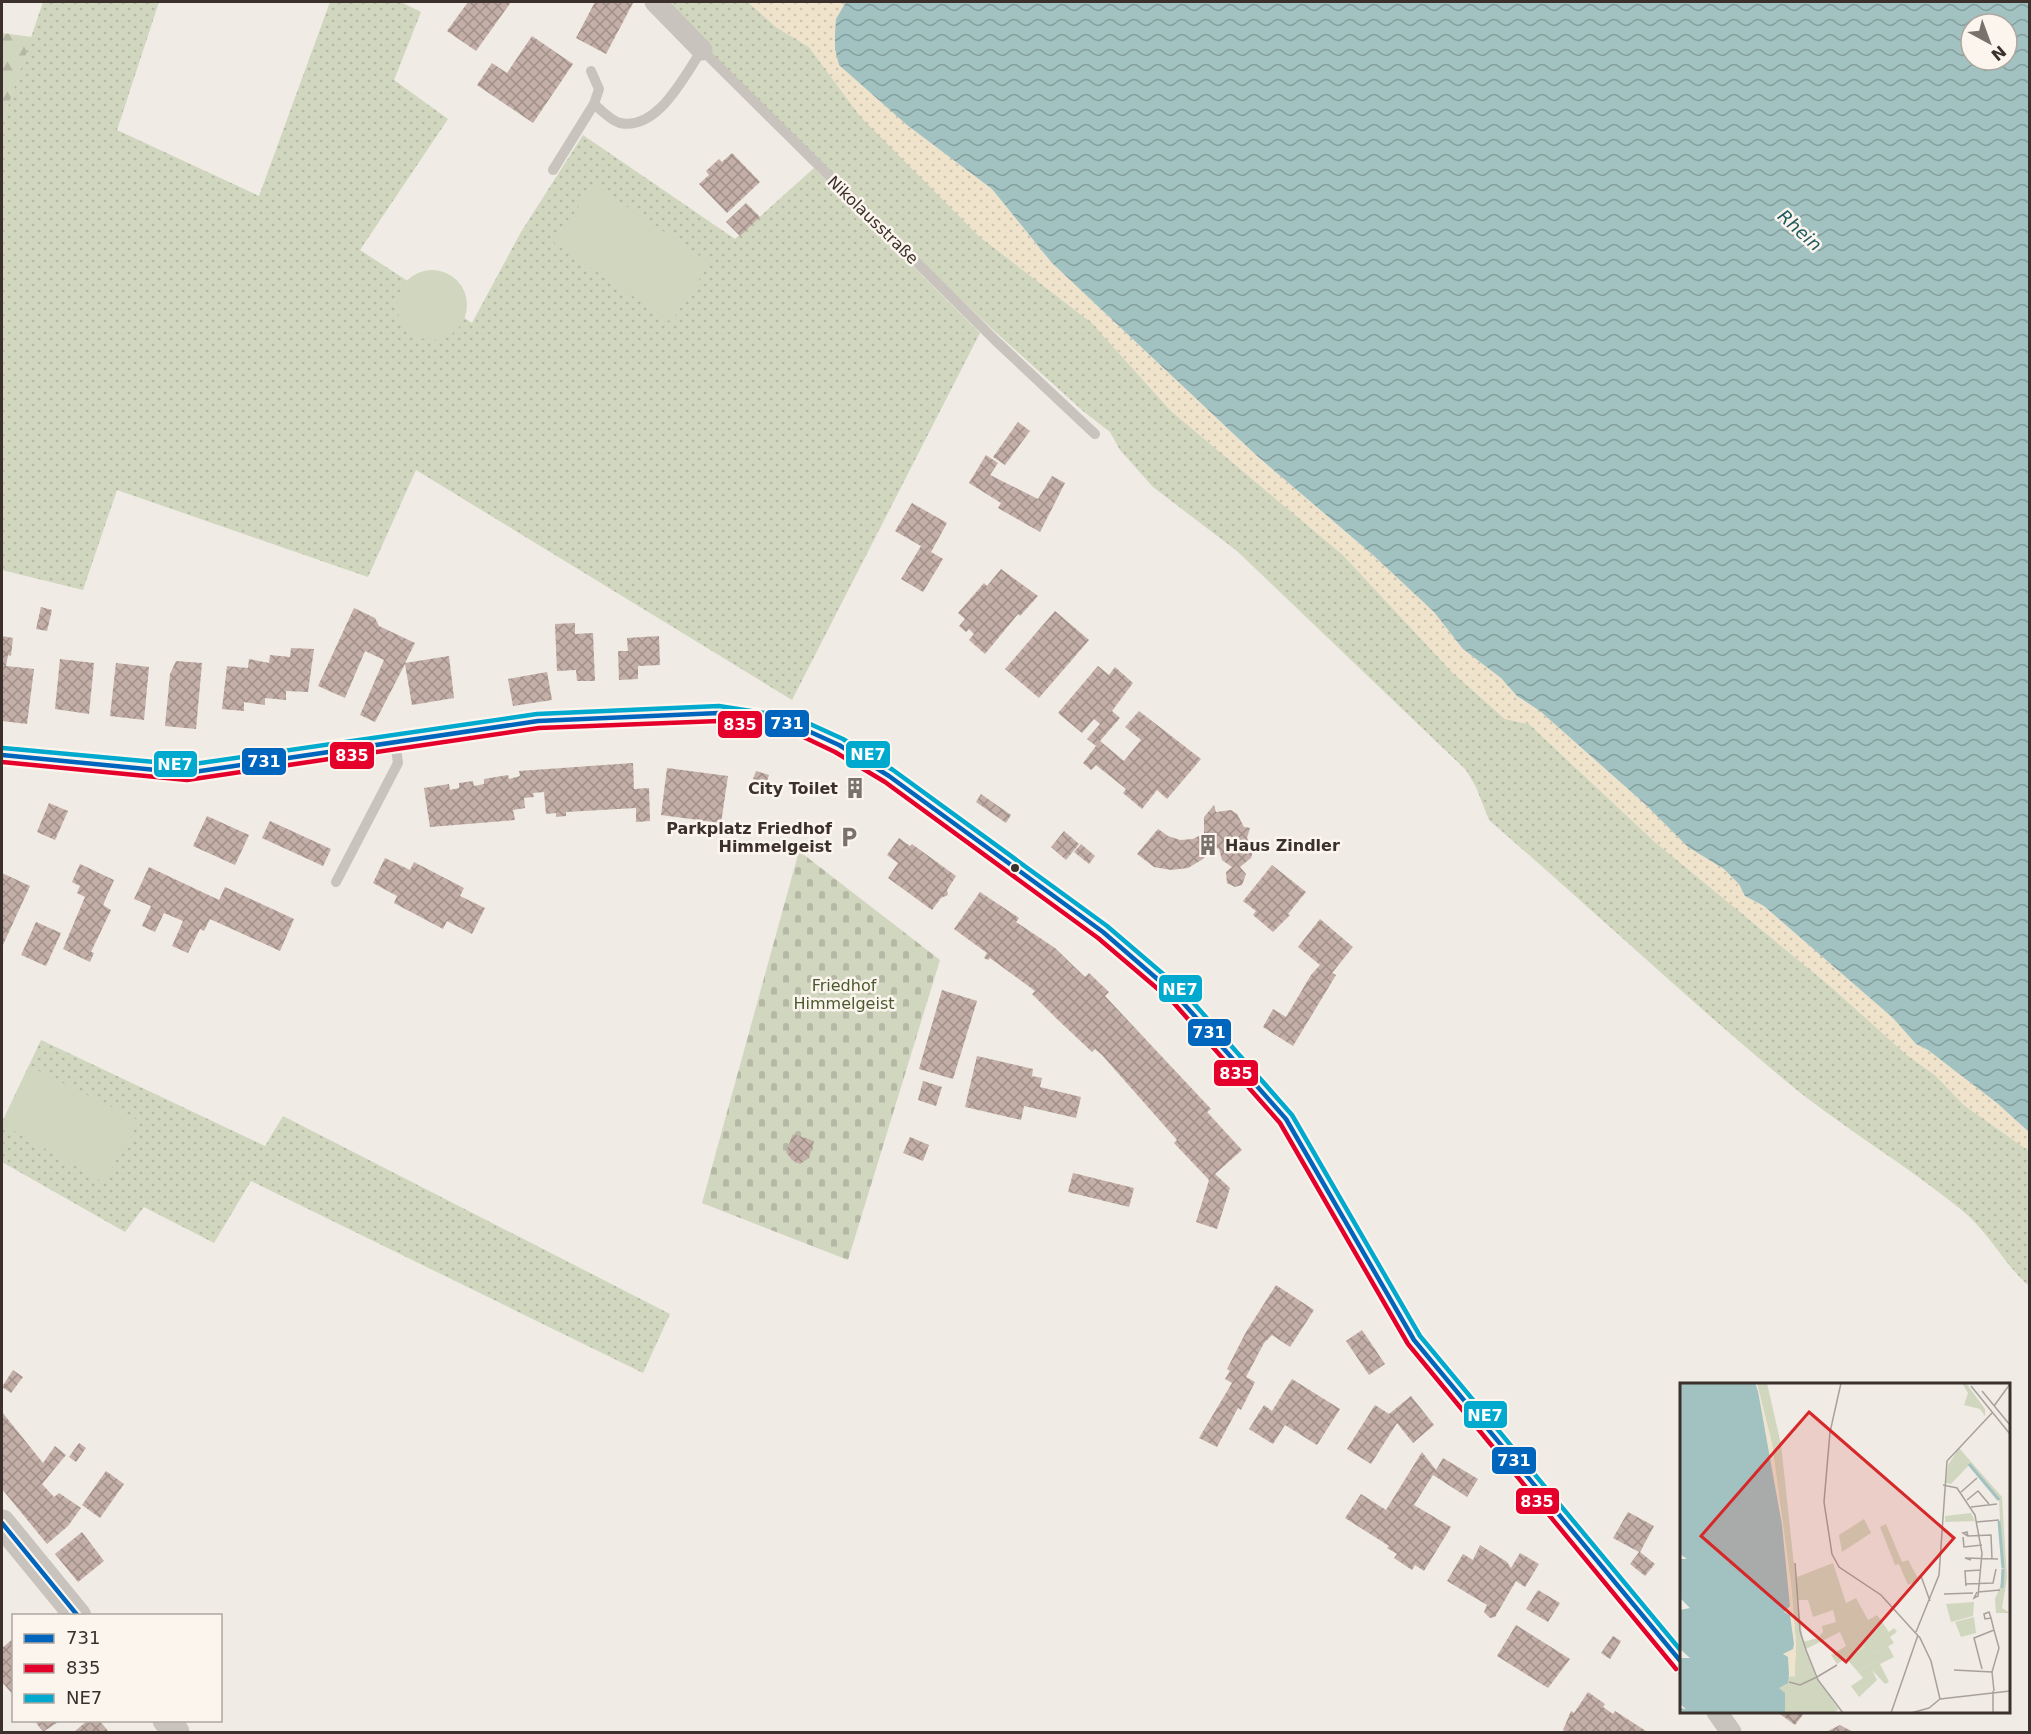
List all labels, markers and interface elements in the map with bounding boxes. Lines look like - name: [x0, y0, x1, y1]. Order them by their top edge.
- north arrow: [1959, 12, 2019, 72]
- text: N: [1987, 41, 2010, 65]
- street label: Nikolausstraße: [824, 172, 922, 268]
- water label: Rhein: [1774, 205, 1826, 255]
- line badge: 731: [764, 709, 810, 738]
- line badge: 835: [717, 710, 763, 739]
- text: 731: [770, 714, 804, 733]
- text: 835: [723, 715, 757, 734]
- line badge: NE7: [845, 740, 891, 769]
- line badge: 835: [329, 741, 375, 770]
- text: NE7: [850, 745, 886, 764]
- text: 835: [335, 746, 369, 765]
- line badge: 731: [241, 747, 287, 776]
- line badge: NE7: [153, 750, 198, 778]
- text: 731: [247, 752, 281, 771]
- text: NE7: [157, 755, 193, 774]
- building icon: City Toilet: [843, 776, 867, 800]
- place label: City Toilet: [748, 779, 838, 798]
- place label: Parkplatz Friedhof Himmelgeist: [666, 819, 833, 856]
- parking icon: Parkplatz Friedhof Himmelgeist: [837, 825, 861, 849]
- building icon: Haus Zindler: [1196, 833, 1220, 857]
- place label: Haus Zindler: [1225, 836, 1340, 855]
- unlabelled marker: [1009, 862, 1021, 874]
- line badge: NE7: [1158, 974, 1203, 1003]
- park label: Friedhof Himmelgeist: [794, 976, 895, 1013]
- text: NE7: [1162, 980, 1198, 999]
- line badge: 731: [1187, 1018, 1232, 1047]
- text: 731: [1192, 1023, 1226, 1042]
- line badge: 835: [1213, 1059, 1259, 1087]
- text: 835: [1219, 1064, 1253, 1083]
- inset map: [1680, 1383, 2010, 1713]
- line badge: NE7: [1463, 1400, 1508, 1429]
- text: NE7: [1467, 1406, 1503, 1425]
- line badge: 731: [1491, 1446, 1537, 1475]
- text: 731: [1497, 1451, 1531, 1470]
- line badge: 835: [1515, 1487, 1560, 1515]
- text: 835: [1520, 1492, 1554, 1511]
- legend: [12, 1614, 222, 1722]
- text: 731: [66, 1627, 100, 1648]
- text: 835: [66, 1657, 100, 1678]
- text: NE7: [66, 1687, 102, 1708]

